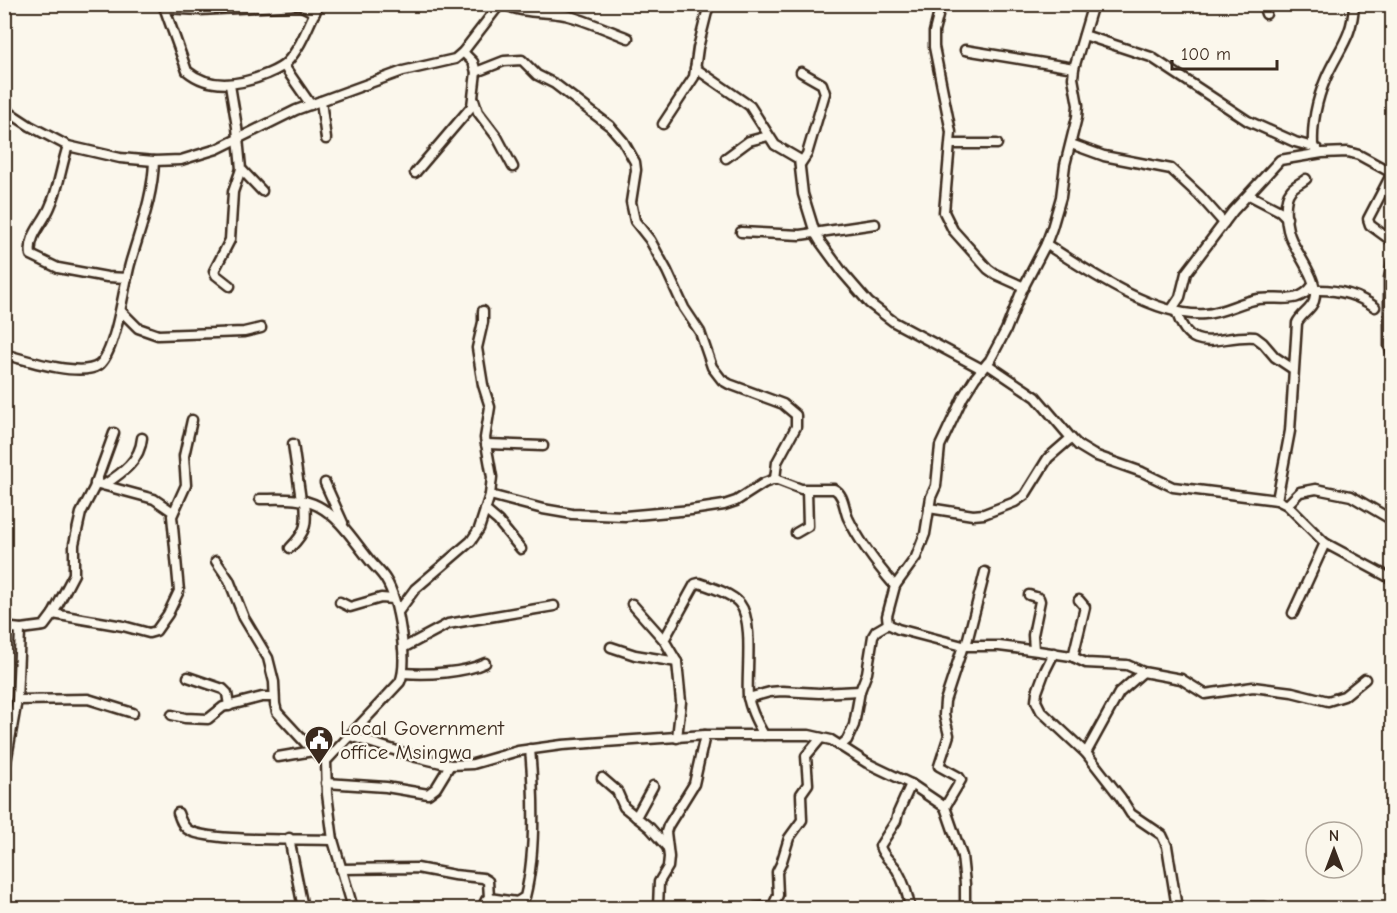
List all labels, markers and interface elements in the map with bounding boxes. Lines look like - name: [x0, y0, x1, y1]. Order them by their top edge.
- scale bar: [1172, 33, 1277, 71]
- text: 100 m: [1181, 44, 1231, 65]
- place label: Local Government office Msingwa: [340, 716, 505, 764]
- public building icon: Local Government office Msingwa: [303, 724, 335, 766]
- north arrow: [1304, 820, 1364, 880]
- text: N: [1329, 827, 1339, 845]

